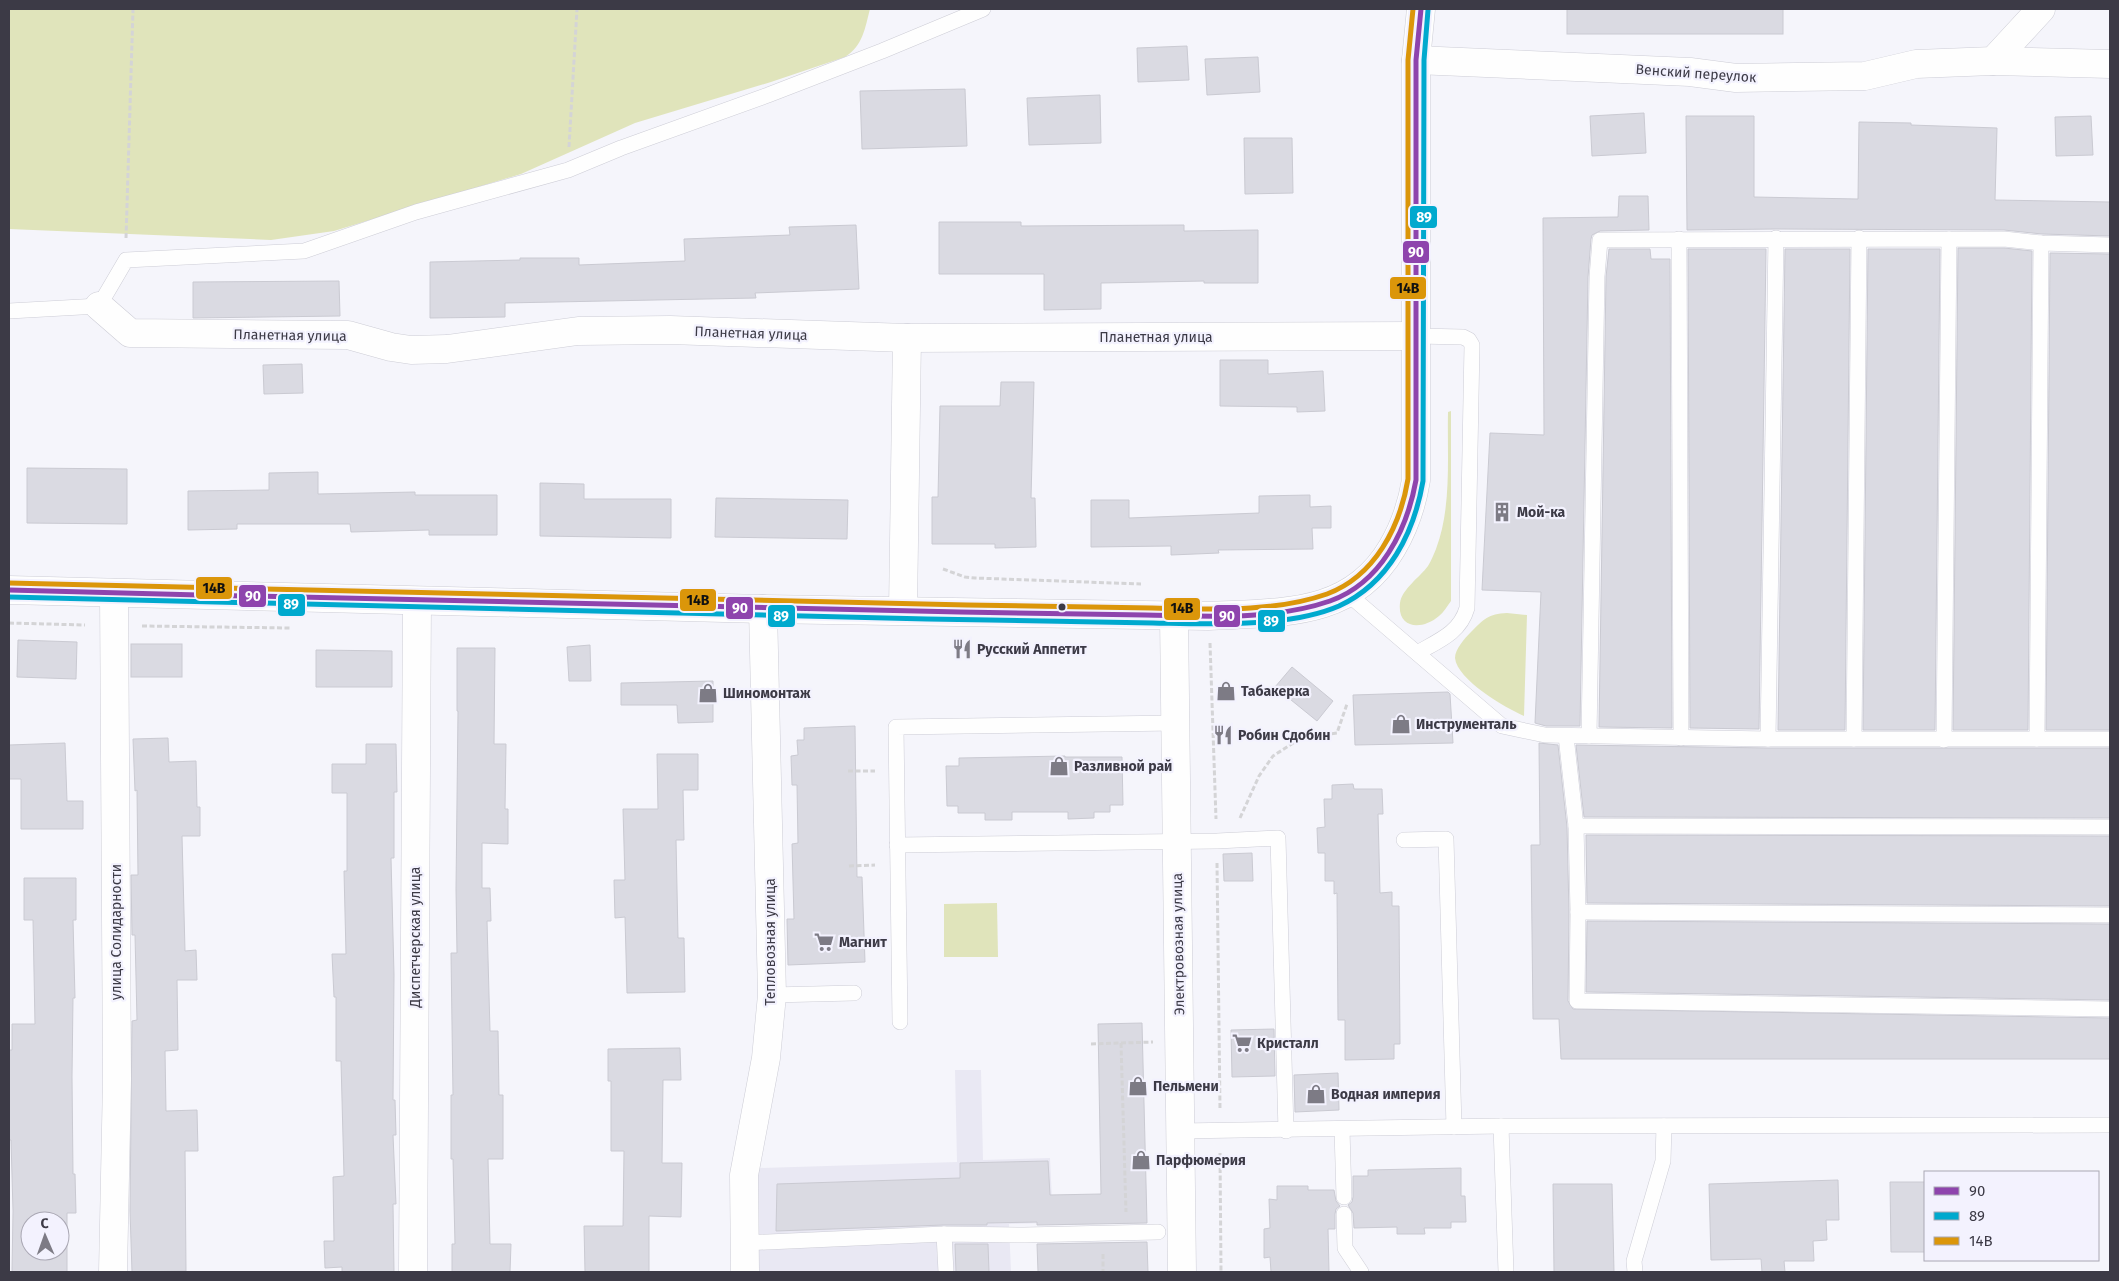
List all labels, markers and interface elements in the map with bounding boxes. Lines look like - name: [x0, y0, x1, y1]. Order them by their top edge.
- street label: Венский переулок: [1635, 61, 1758, 86]
- line badge: 89: [1409, 205, 1438, 229]
- text: 89: [1416, 209, 1432, 226]
- line badge: 90: [1402, 240, 1430, 264]
- text: 90: [1408, 244, 1424, 261]
- line badge: 14В: [1389, 276, 1427, 300]
- text: 14В: [1396, 280, 1420, 297]
- street label: Планетная улица: [694, 323, 808, 344]
- street label: Планетная улица: [233, 326, 347, 345]
- street label: Планетная улица: [1099, 329, 1213, 346]
- building icon: Мой-ка: [1491, 501, 1513, 523]
- place label: Мой-ка: [1517, 504, 1566, 521]
- line badge: 14В: [195, 576, 233, 600]
- text: 14В: [202, 580, 226, 597]
- line badge: 90: [238, 584, 267, 608]
- text: 90: [245, 588, 261, 605]
- line badge: 14В: [679, 588, 717, 612]
- text: 14В: [686, 592, 710, 609]
- line badge: 89: [277, 593, 306, 617]
- text: 89: [283, 596, 299, 613]
- line badge: 90: [725, 596, 754, 620]
- line badge: 14В: [1163, 597, 1201, 621]
- text: 90: [732, 600, 748, 617]
- text: 14В: [1170, 600, 1194, 617]
- unlabelled marker: [1057, 602, 1067, 612]
- line badge: 89: [767, 604, 796, 628]
- line badge: 90: [1213, 604, 1241, 628]
- text: 89: [773, 608, 789, 625]
- text: 90: [1219, 608, 1235, 625]
- line badge: 89: [1257, 609, 1286, 633]
- text: 89: [1263, 613, 1279, 630]
- restaurant icon: Русский Аппетит: [951, 638, 973, 660]
- place label: Русский Аппетит: [977, 641, 1087, 658]
- shop icon: Табакерка: [1215, 680, 1237, 702]
- shop icon: Шиномонтаж: [697, 682, 719, 704]
- place label: Табакерка: [1241, 683, 1310, 700]
- place label: Шиномонтаж: [723, 685, 811, 702]
- shop icon: Инструменталь: [1390, 713, 1412, 735]
- place label: Инструменталь: [1416, 716, 1517, 733]
- restaurant icon: Робин Сдобин: [1212, 724, 1234, 746]
- place label: Робин Сдобин: [1238, 727, 1330, 744]
- shop icon: Разливной рай: [1048, 755, 1070, 777]
- place label: Разливной рай: [1074, 758, 1172, 775]
- street label: улица Солидарности: [108, 864, 125, 1000]
- street label: Диспетчерская улица: [407, 867, 424, 1008]
- street label: Электровозная улица: [1169, 873, 1188, 1015]
- street label: Тепловозная улица: [762, 878, 779, 1006]
- supermarket icon: Магнит: [813, 931, 835, 953]
- place label: Магнит: [839, 934, 887, 951]
- supermarket icon: Кристалл: [1231, 1032, 1253, 1054]
- place label: Кристалл: [1257, 1035, 1319, 1052]
- shop icon: Пельмени: [1127, 1075, 1149, 1097]
- place label: Пельмени: [1153, 1078, 1219, 1095]
- shop icon: Водная империя: [1305, 1083, 1327, 1105]
- place label: Водная империя: [1331, 1086, 1440, 1103]
- shop icon: Парфюмерия: [1130, 1149, 1152, 1171]
- place label: Парфюмерия: [1156, 1152, 1246, 1169]
- legend: [1924, 1171, 2099, 1261]
- text: 90: [1969, 1182, 1985, 1200]
- text: 89: [1969, 1207, 1985, 1225]
- north arrow: [20, 1211, 70, 1261]
- text: С: [40, 1215, 49, 1232]
- text: 14В: [1969, 1232, 1993, 1250]

